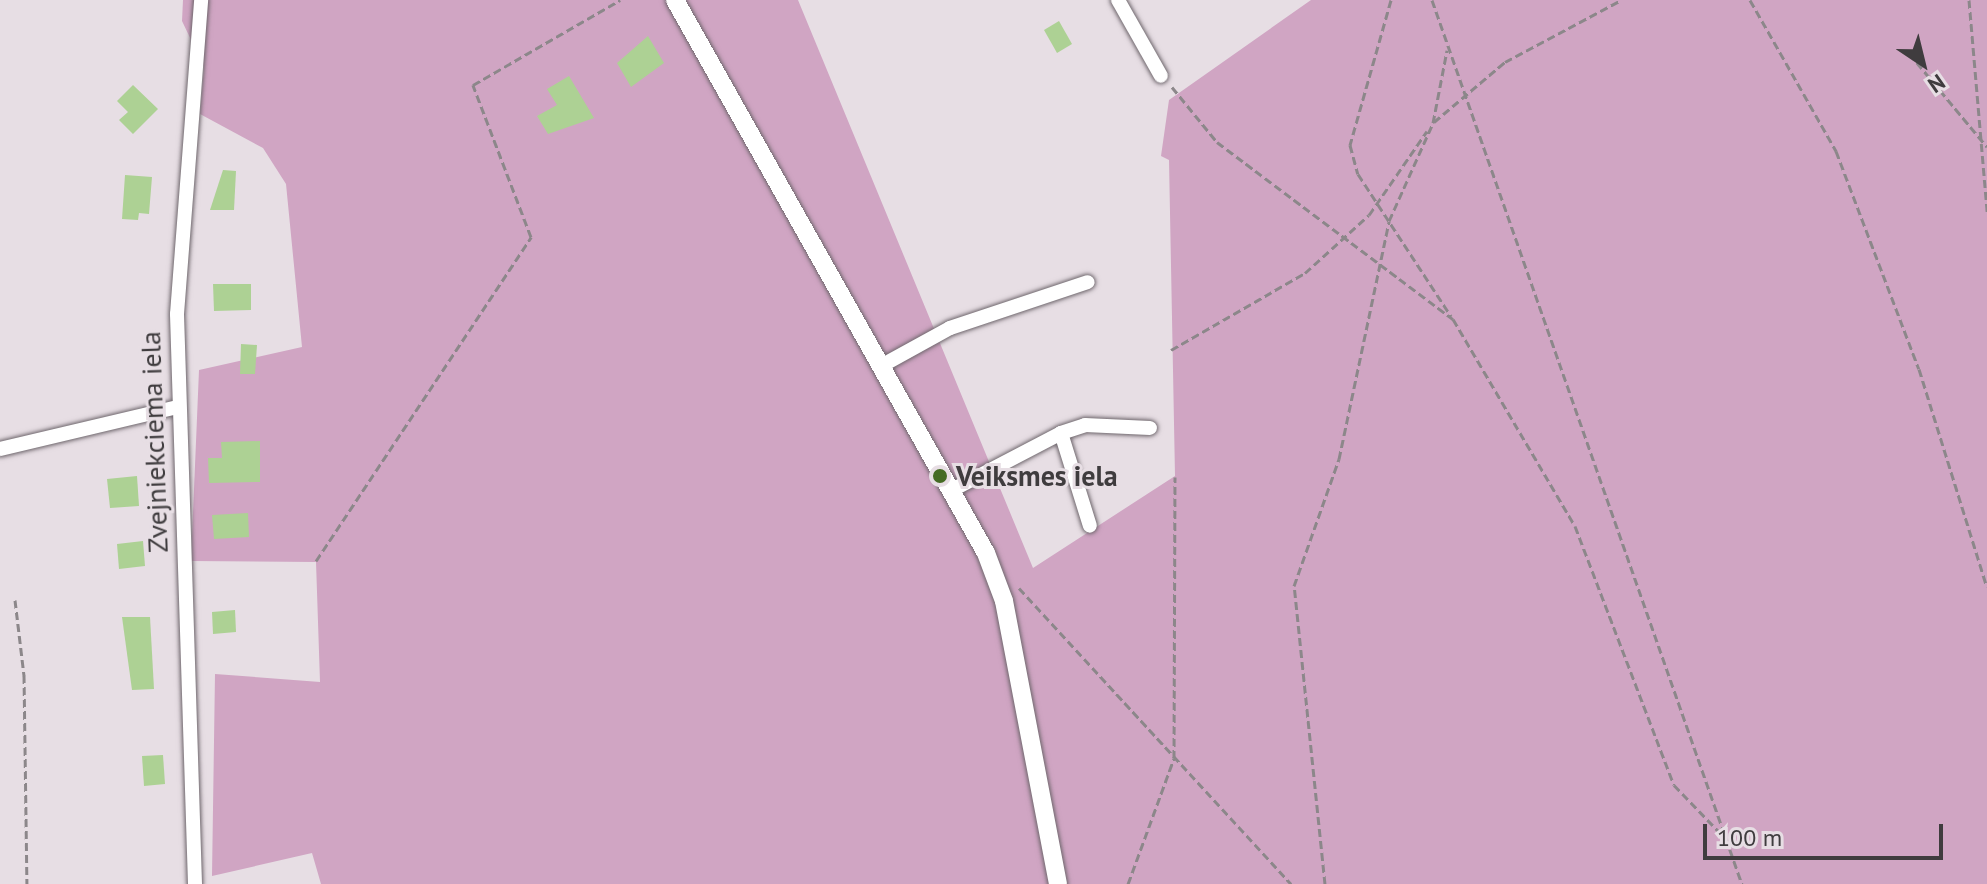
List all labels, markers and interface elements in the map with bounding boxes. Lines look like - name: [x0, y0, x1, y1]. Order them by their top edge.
- north arrow: [1883, 24, 1963, 104]
- text: N: [1923, 68, 1951, 99]
- street label: Zvejniekciema iela: [133, 331, 175, 553]
- place label: Veiksmes iela: [956, 459, 1118, 493]
- marker: Veiksmes iela: [931, 467, 949, 485]
- scale bar: [1707, 808, 1947, 858]
- text: 100 m: [1717, 822, 1782, 853]

